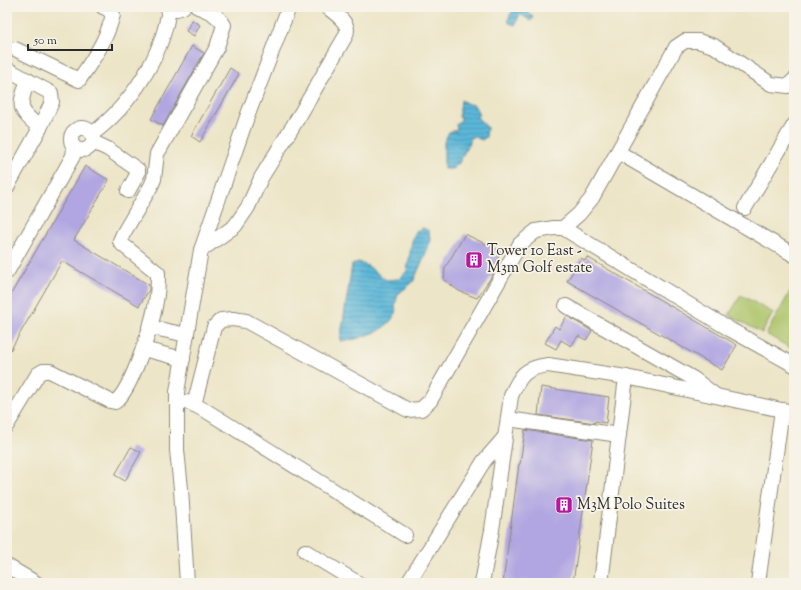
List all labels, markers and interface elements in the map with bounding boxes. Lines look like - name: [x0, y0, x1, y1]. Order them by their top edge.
- scale bar: [28, 26, 112, 52]
- text: 50 m: [33, 32, 57, 50]
- place label: Tower 10 East - M3m Golf estate: [487, 241, 592, 279]
- building icon: Tower 10 East - M3m Golf estate: [464, 250, 484, 270]
- building icon: M3M Polo Suites: [554, 495, 574, 515]
- place label: M3M Polo Suites: [577, 495, 685, 516]

